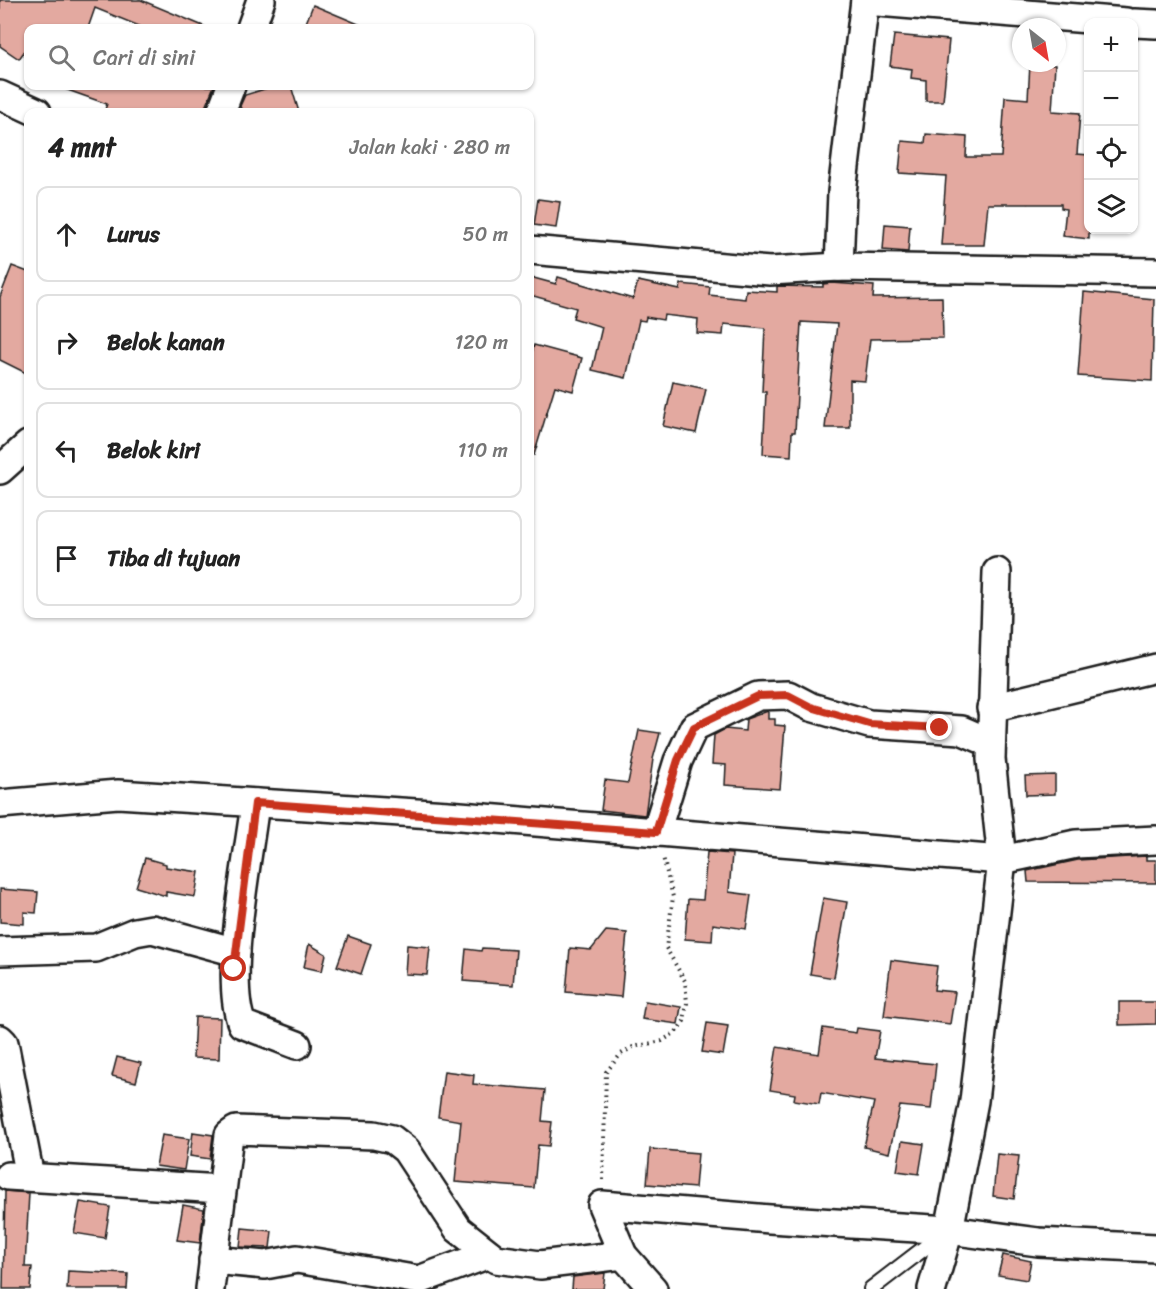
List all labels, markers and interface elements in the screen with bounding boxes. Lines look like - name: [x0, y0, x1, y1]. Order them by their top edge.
- north arrow: [1012, 18, 1066, 72]
- map controls: [1084, 18, 1138, 234]
- button: +: [1084, 18, 1138, 72]
- search box: [24, 24, 534, 90]
- text: Cari di sini: [93, 38, 195, 77]
- icon: search: [45, 41, 78, 74]
- button: −: [1084, 72, 1138, 126]
- text: 4 mnt: [48, 124, 115, 170]
- button: locate: [1084, 126, 1138, 180]
- text: Jalan kaki · 280 m: [350, 130, 510, 165]
- button: layers: [1084, 180, 1138, 234]
- text: Lurus: [107, 215, 160, 254]
- text: 50 m: [463, 217, 508, 252]
- icon: ahead: [50, 218, 83, 251]
- text: Belok kanan: [107, 323, 225, 362]
- text: 120 m: [455, 325, 508, 360]
- icon: right: [50, 326, 83, 359]
- text: Belok kiri: [107, 431, 200, 470]
- text: 110 m: [458, 433, 508, 468]
- icon: left: [50, 434, 83, 467]
- text: Tiba di tujuan: [107, 539, 240, 578]
- icon: arrive: [50, 542, 83, 575]
- route end: [926, 714, 952, 740]
- route start: [220, 955, 246, 981]

